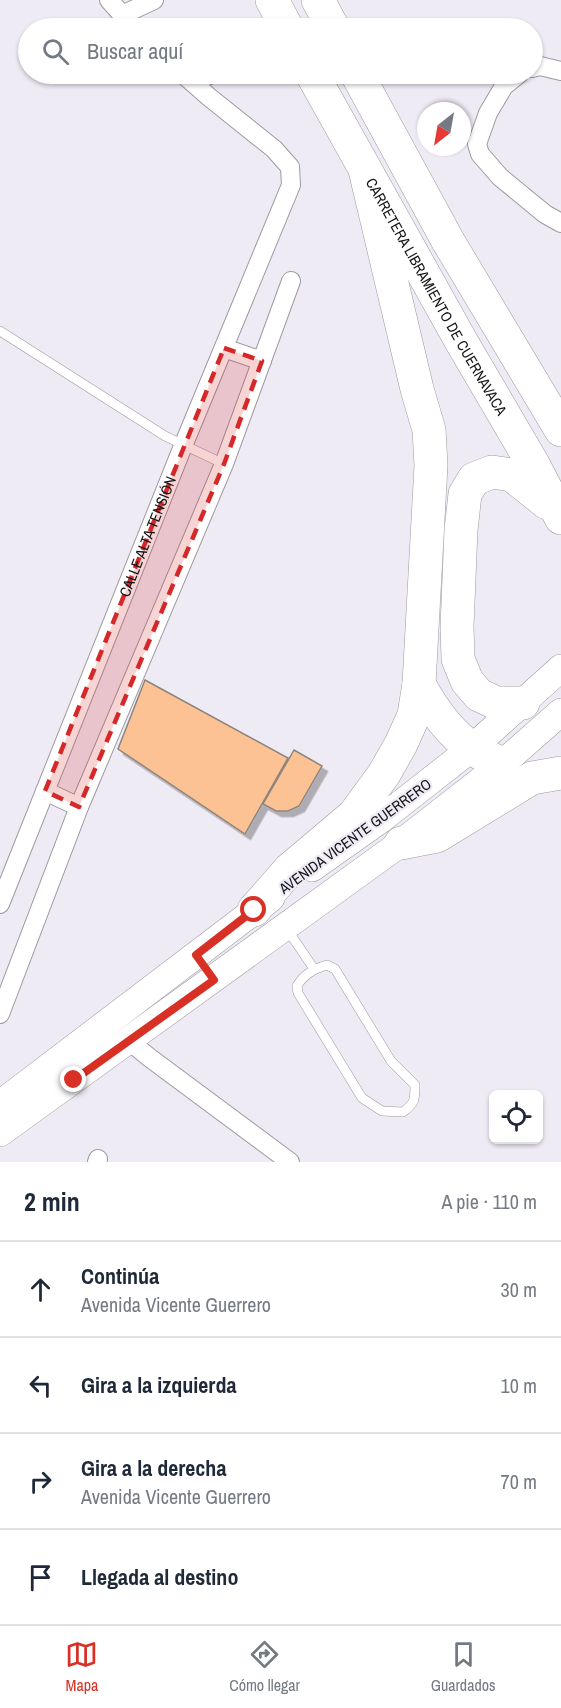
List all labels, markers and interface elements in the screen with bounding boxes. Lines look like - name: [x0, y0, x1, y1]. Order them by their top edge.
- search box: [18, 18, 543, 84]
- icon: search: [39, 35, 72, 68]
- text: Buscar aquí: [87, 36, 183, 66]
- north arrow: [417, 102, 471, 156]
- street label: CARRETERA LIBRAMIENTO DE CUERNAVACA: [361, 174, 513, 420]
- street label: CALLE ALTA TENSIÓN: [113, 473, 180, 600]
- street label: AVENIDA VICENTE GUERRERO: [274, 774, 435, 899]
- route start: [240, 896, 266, 922]
- route end: [60, 1066, 86, 1092]
- map controls: [489, 1090, 543, 1144]
- button: locate: [489, 1090, 543, 1144]
- text: 2 min: [24, 1184, 80, 1219]
- text: A pie · 110 m: [442, 1188, 537, 1215]
- text: Continúa: [81, 1261, 159, 1291]
- icon: ahead: [24, 1273, 57, 1306]
- text: 30 m: [501, 1276, 537, 1303]
- text: Avenida Vicente Guerrero: [81, 1291, 271, 1318]
- icon: left: [24, 1369, 57, 1402]
- text: Gira a la izquierda: [81, 1370, 236, 1400]
- text: 10 m: [501, 1372, 537, 1399]
- text: Gira a la derecha: [81, 1453, 226, 1483]
- icon: right: [24, 1465, 57, 1498]
- text: 70 m: [501, 1468, 537, 1495]
- text: Avenida Vicente Guerrero: [81, 1483, 271, 1510]
- icon: arrive: [24, 1561, 57, 1594]
- text: Llegada al destino: [81, 1562, 238, 1592]
- tab: Mapa: [65, 1638, 98, 1696]
- tab: Cómo llegar: [229, 1638, 300, 1696]
- tab: Guardados: [431, 1638, 496, 1696]

